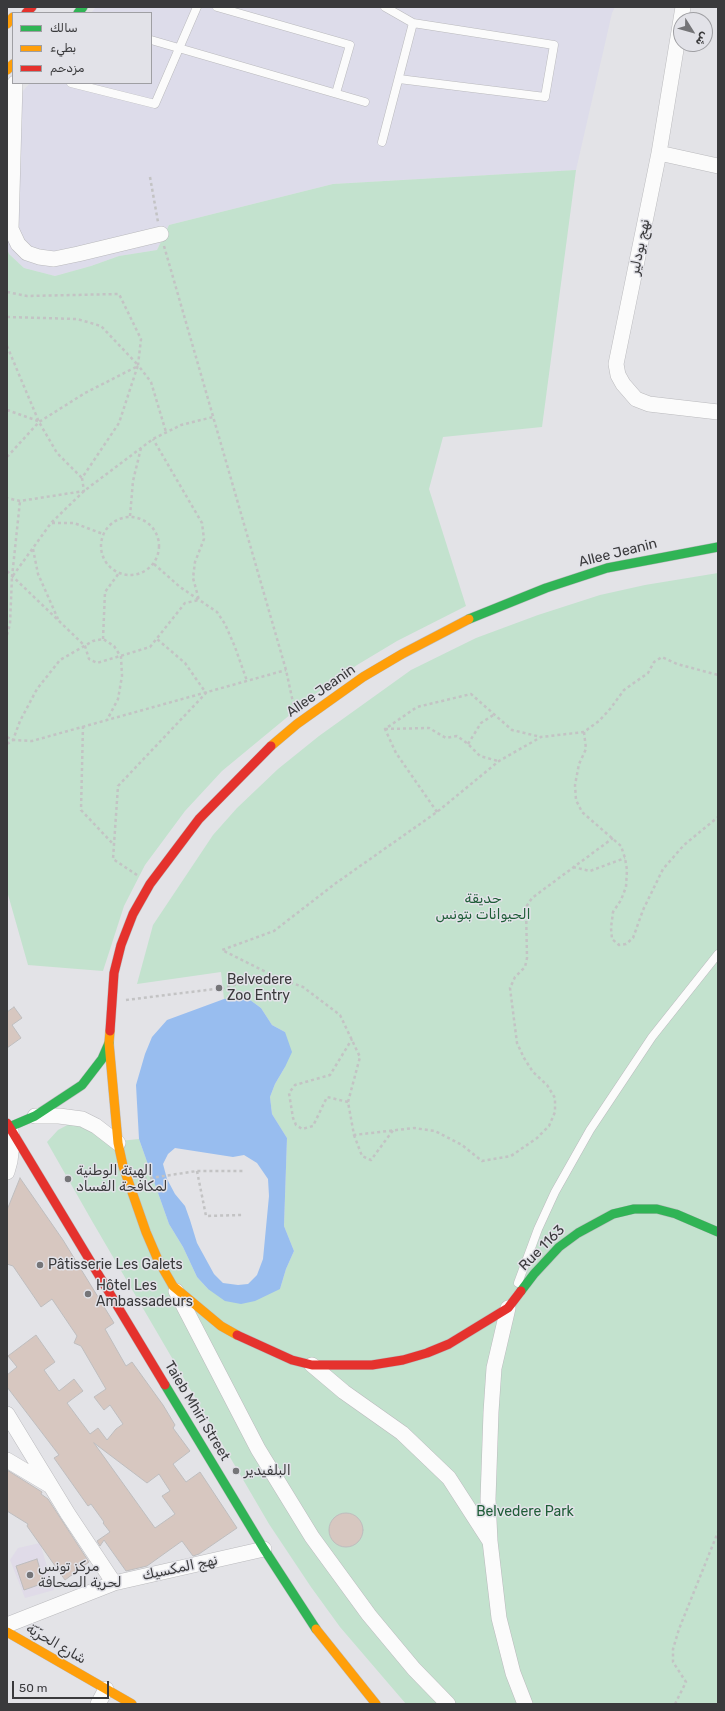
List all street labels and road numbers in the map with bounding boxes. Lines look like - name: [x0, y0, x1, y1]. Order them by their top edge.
- street label: نهج بودلير: [626, 218, 654, 276]
- street label: Allee Jeanin: [577, 535, 659, 571]
- street label: Allee Jeanin: [283, 661, 359, 721]
- street label: Rue 1163: [516, 1222, 568, 1274]
- street label: Taieb Mhiri Street: [161, 1358, 233, 1464]
- street label: نهج المكسيك: [141, 1552, 219, 1584]
- street label: شارع الحرّيّة: [23, 1620, 89, 1668]

